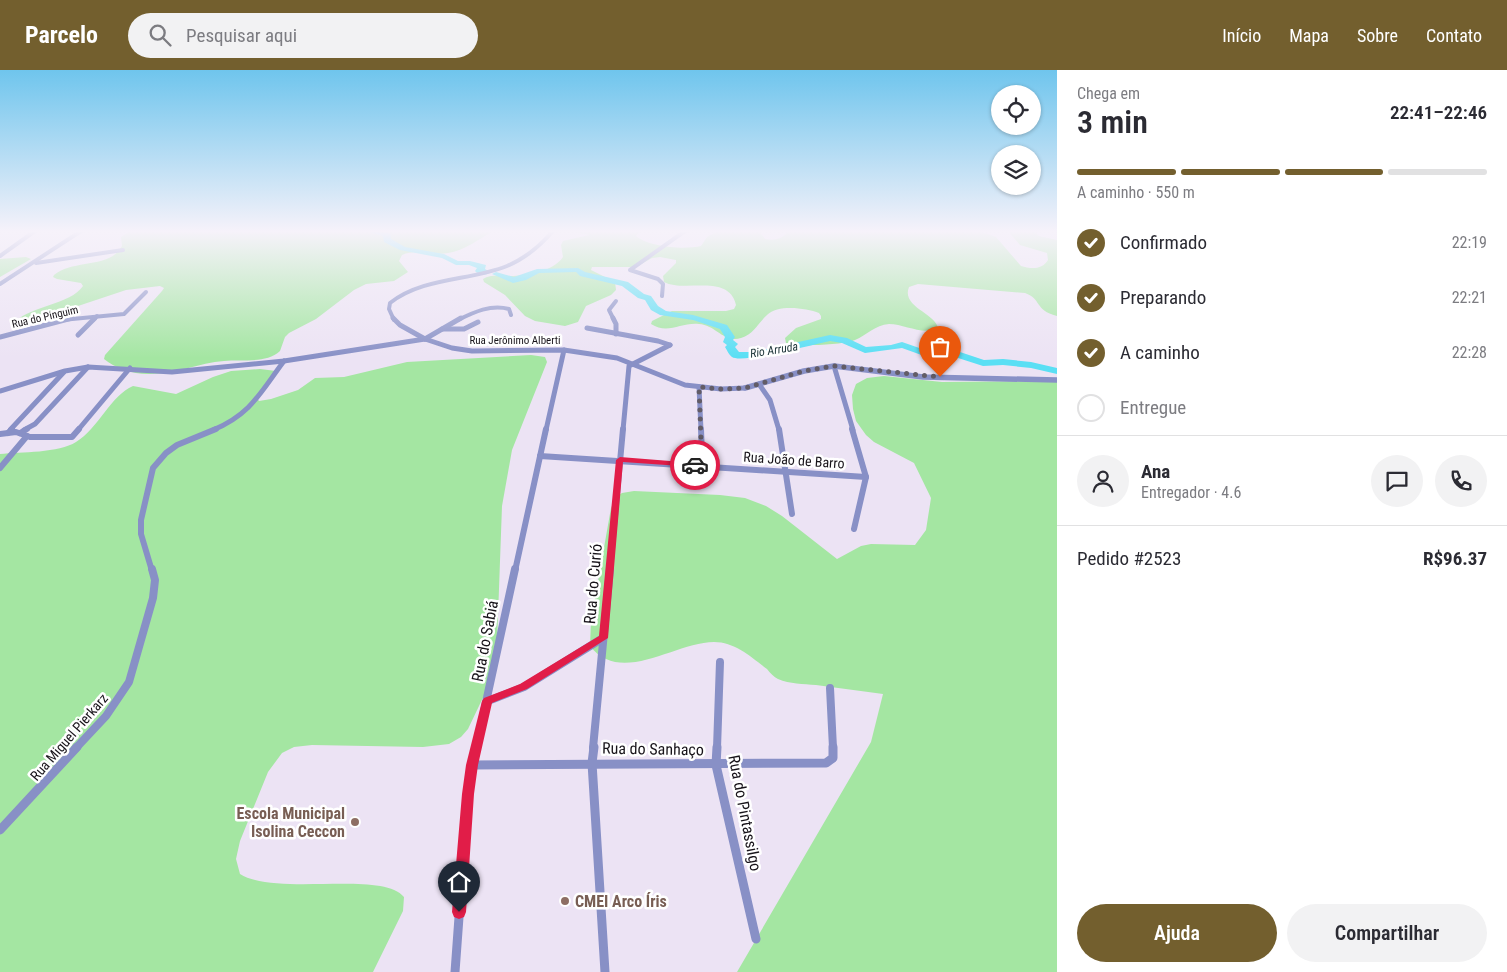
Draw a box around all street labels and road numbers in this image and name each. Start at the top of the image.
street label: Rua do Pinguim [10,303,80,331]
street label: Rua Jerônimo Alberti [469,334,561,347]
street label: Rua João de Barro [743,448,845,472]
street label: Rua do Curió [580,543,606,625]
street label: Rua do Sabiá [468,599,502,683]
street label: Rua Miguel Pierkarz [27,690,111,784]
street label: Rua do Sanhaço [602,739,704,759]
street label: Rua do Pintassilgo [724,753,766,873]

